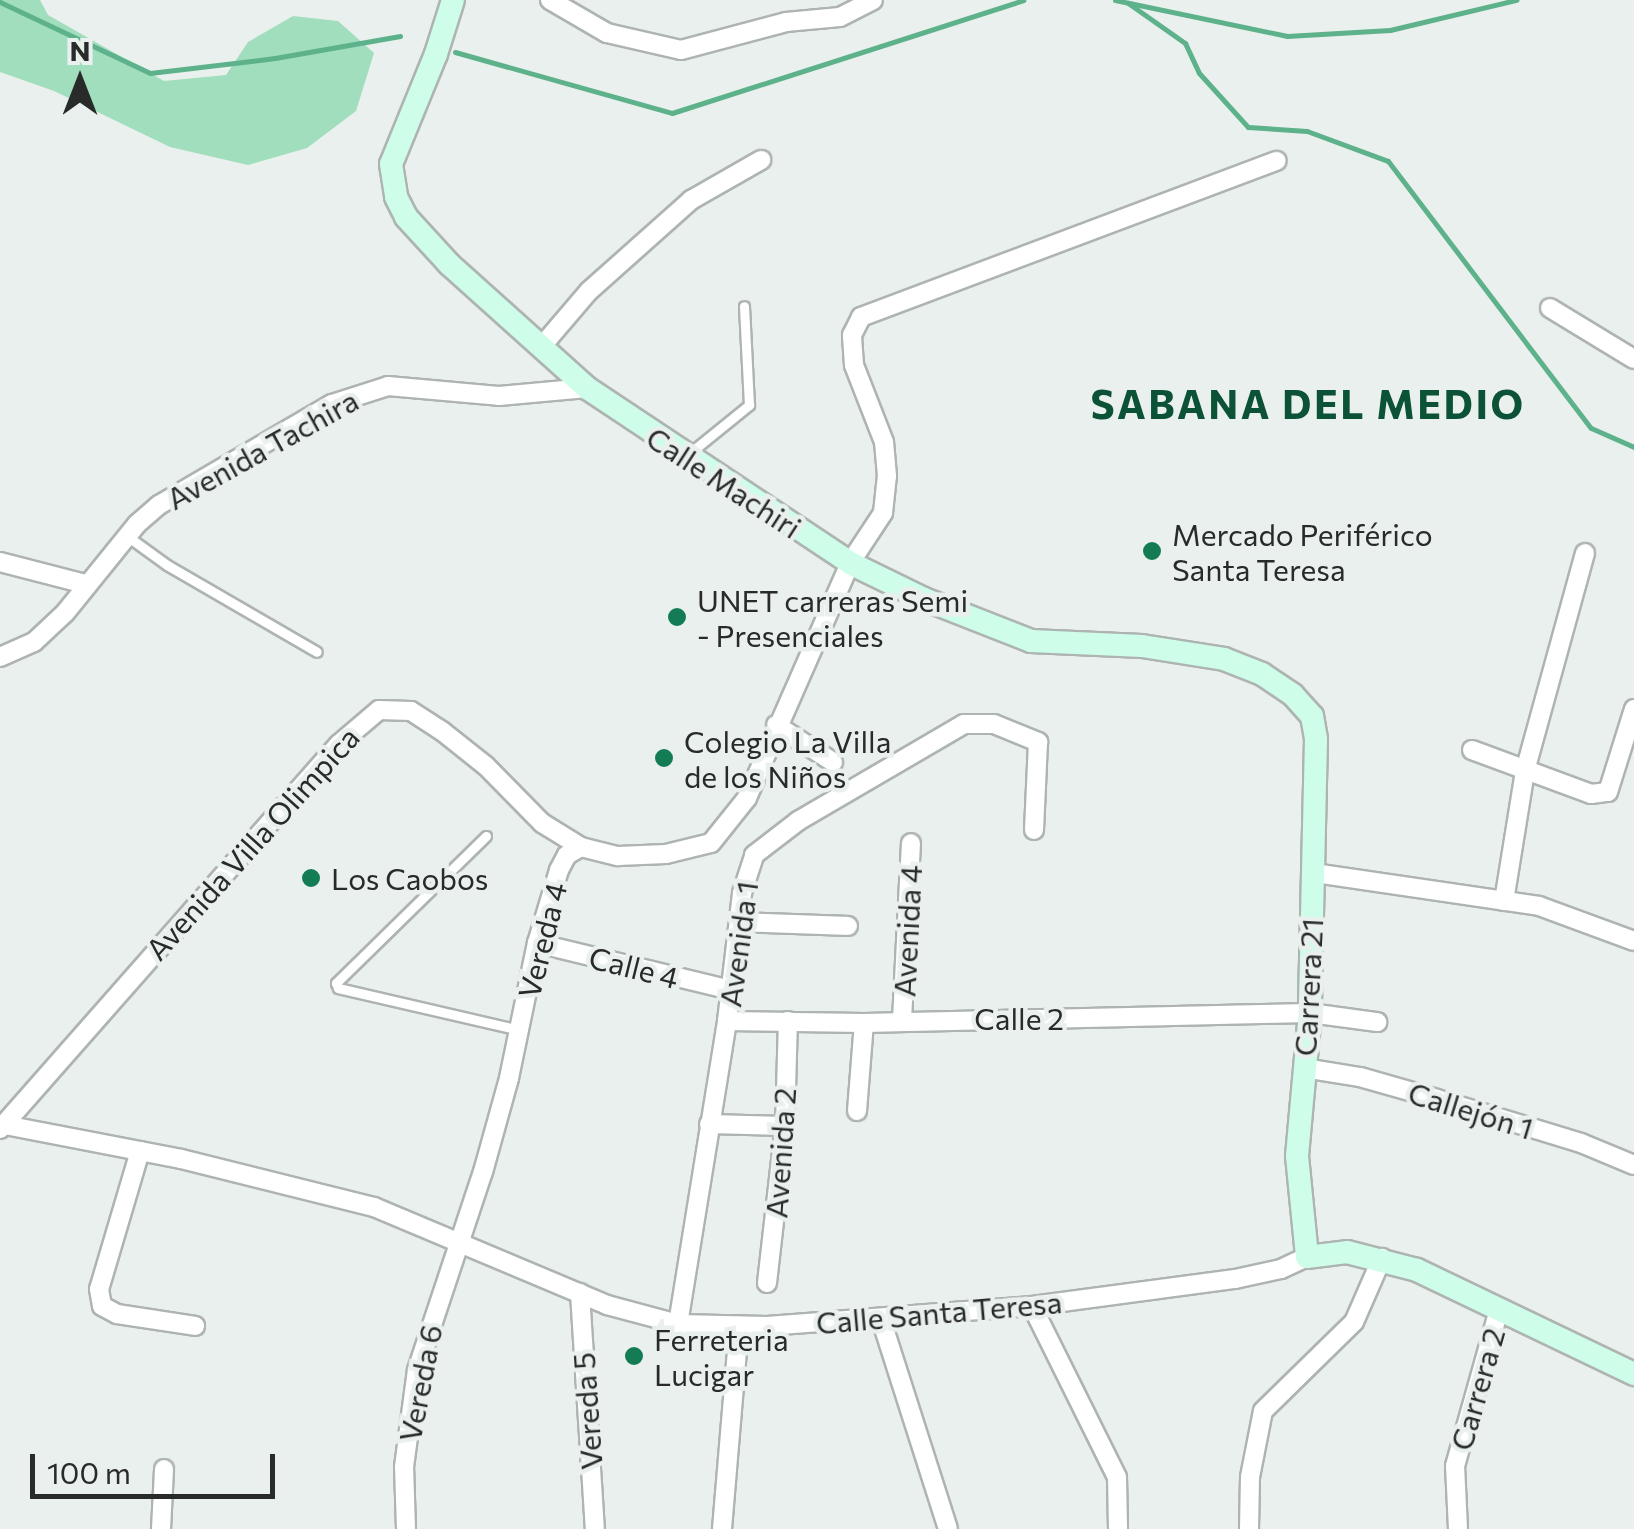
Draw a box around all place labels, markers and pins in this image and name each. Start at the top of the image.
place label: Mercado Periférico Santa Teresa [1172,516,1433,586]
marker: Mercado Periférico Santa Teresa [1141,540,1163,562]
place label: UNET carreras Semi - Presenciales [697,582,968,652]
marker: UNET carreras Semi - Presenciales [666,606,688,628]
place label: Colegio La Villa de los Niños [684,723,891,794]
marker: Colegio La Villa de los Niños [653,747,675,769]
place label: Los Caobos [331,860,488,896]
marker: Los Caobos [300,867,322,889]
place label: Ferreteria Lucigar [654,1321,789,1392]
marker: Ferreteria Lucigar [623,1345,645,1367]

